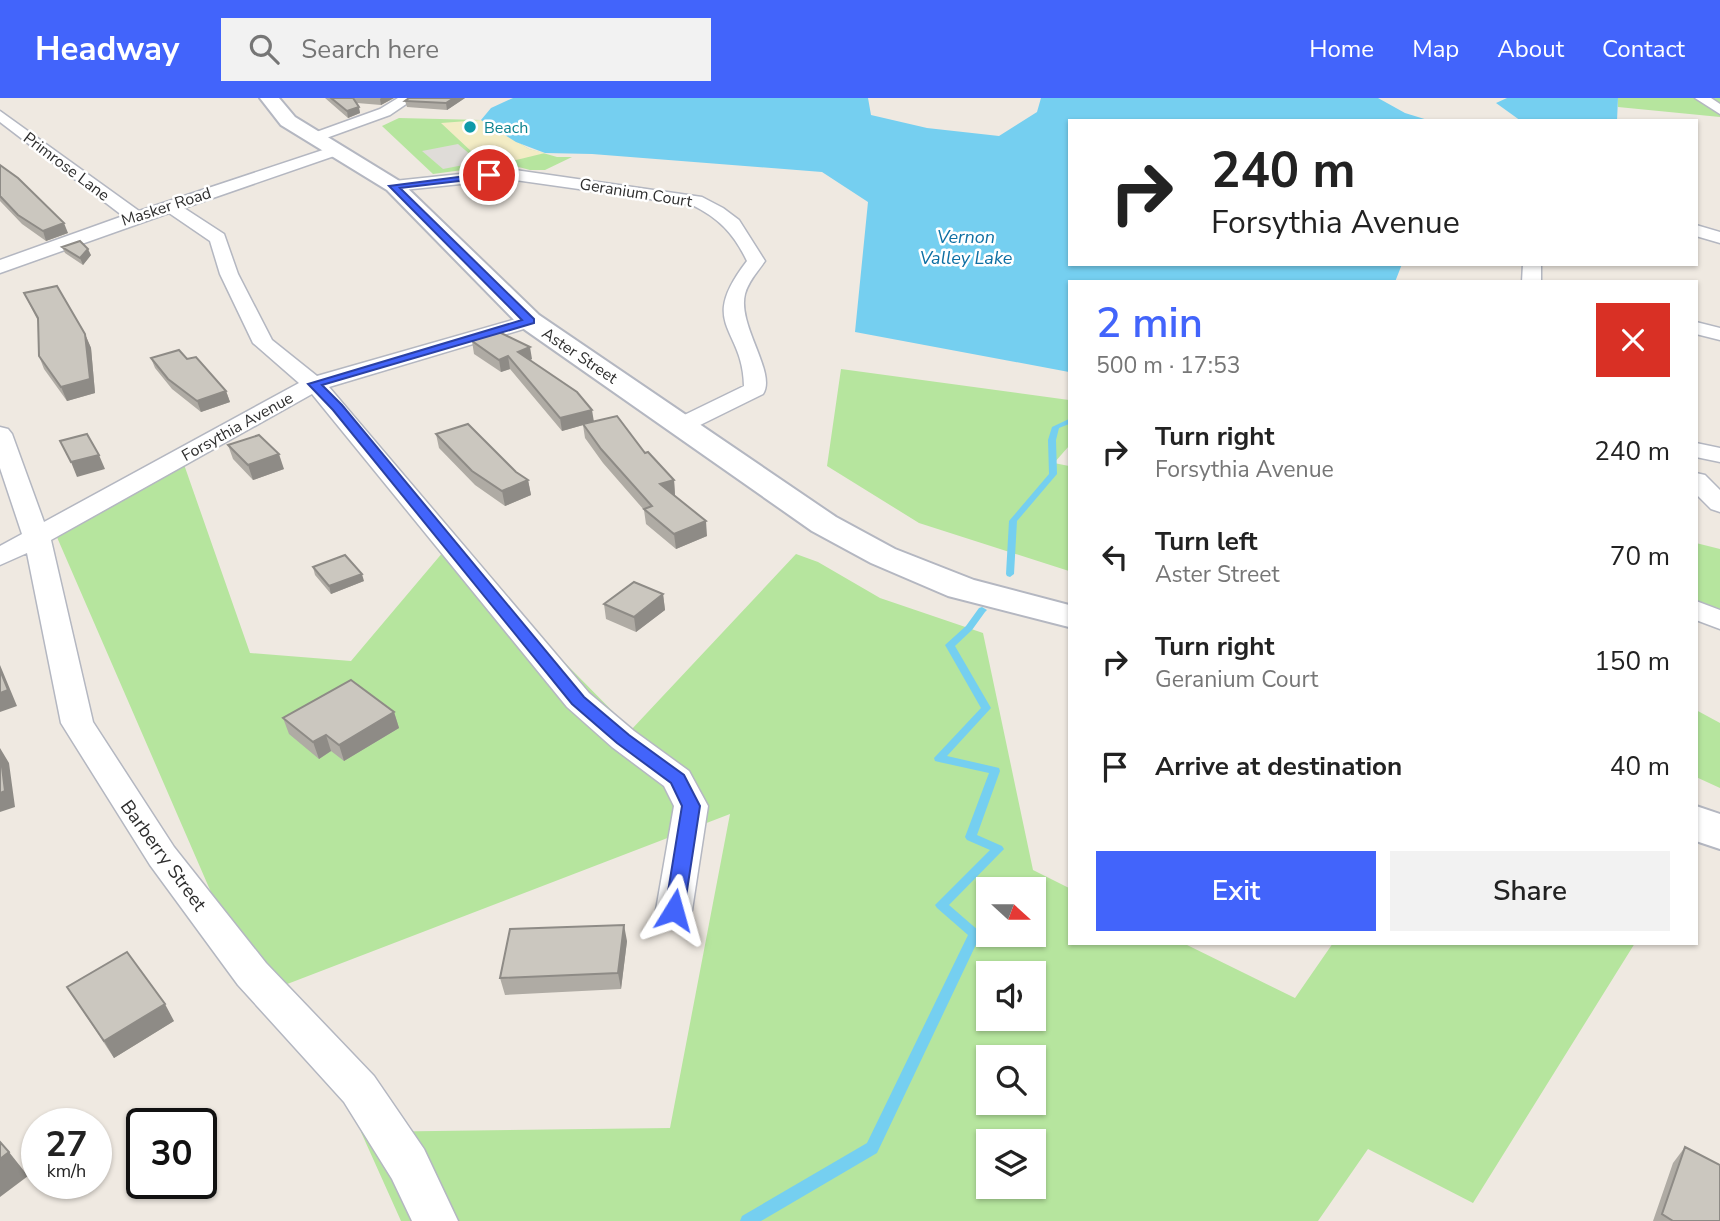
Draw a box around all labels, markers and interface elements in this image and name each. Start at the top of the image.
search box [221,18,711,81]
text: Headway [35,27,179,72]
icon: search [245,30,283,68]
text: Search here [301,32,439,67]
text: Home [1309,33,1374,65]
text: Map [1412,33,1459,65]
text: About [1497,33,1564,65]
text: Contact [1602,33,1685,65]
place label: Beach [484,117,528,139]
marker: Beach [462,119,478,135]
street label: Primrose Lane [19,127,114,206]
text: 240 m [1211,137,1355,204]
pin [459,145,519,205]
icon: right [1096,147,1187,238]
icon: arrive [470,156,508,194]
street label: Geranium Court [578,173,694,213]
street label: Masker Road [119,182,214,232]
text: Forsythia Avenue [1211,201,1460,244]
water label: Vernon Valley Lake [920,225,1013,270]
text: 2 min [1096,295,1203,352]
button: close [1596,303,1670,377]
street label: Aster Street [537,322,622,389]
text: 500 m · 17:53 [1096,350,1241,381]
street label: Forsythia Avenue [178,387,297,467]
text: Turn right [1155,419,1274,454]
icon: right [1096,433,1134,471]
text: 240 m [1594,434,1670,469]
text: Forsythia Avenue [1155,454,1334,485]
text: Turn left [1155,524,1258,559]
icon: left [1096,538,1134,576]
text: 70 m [1610,539,1670,574]
text: Aster Street [1155,559,1280,590]
text: Turn right [1155,629,1274,664]
icon: right [1096,643,1134,681]
text: 150 m [1594,644,1670,679]
text: Geranium Court [1155,664,1318,695]
icon: arrive [1096,748,1134,786]
text: Arrive at destination [1155,749,1402,784]
text: 40 m [1610,749,1670,784]
street label: Barberry Street [114,795,213,917]
button: Exit [1096,851,1376,931]
button: Share [1390,851,1670,931]
position arrow [637,873,711,947]
north arrow [976,877,1046,947]
map controls [976,877,1046,1199]
button: sound [976,961,1046,1031]
button: search [976,1045,1046,1115]
speed limit sign: 30 [126,1108,217,1199]
text: 27 [45,1121,88,1168]
button: layers [976,1129,1046,1199]
text: km/h [47,1159,86,1183]

